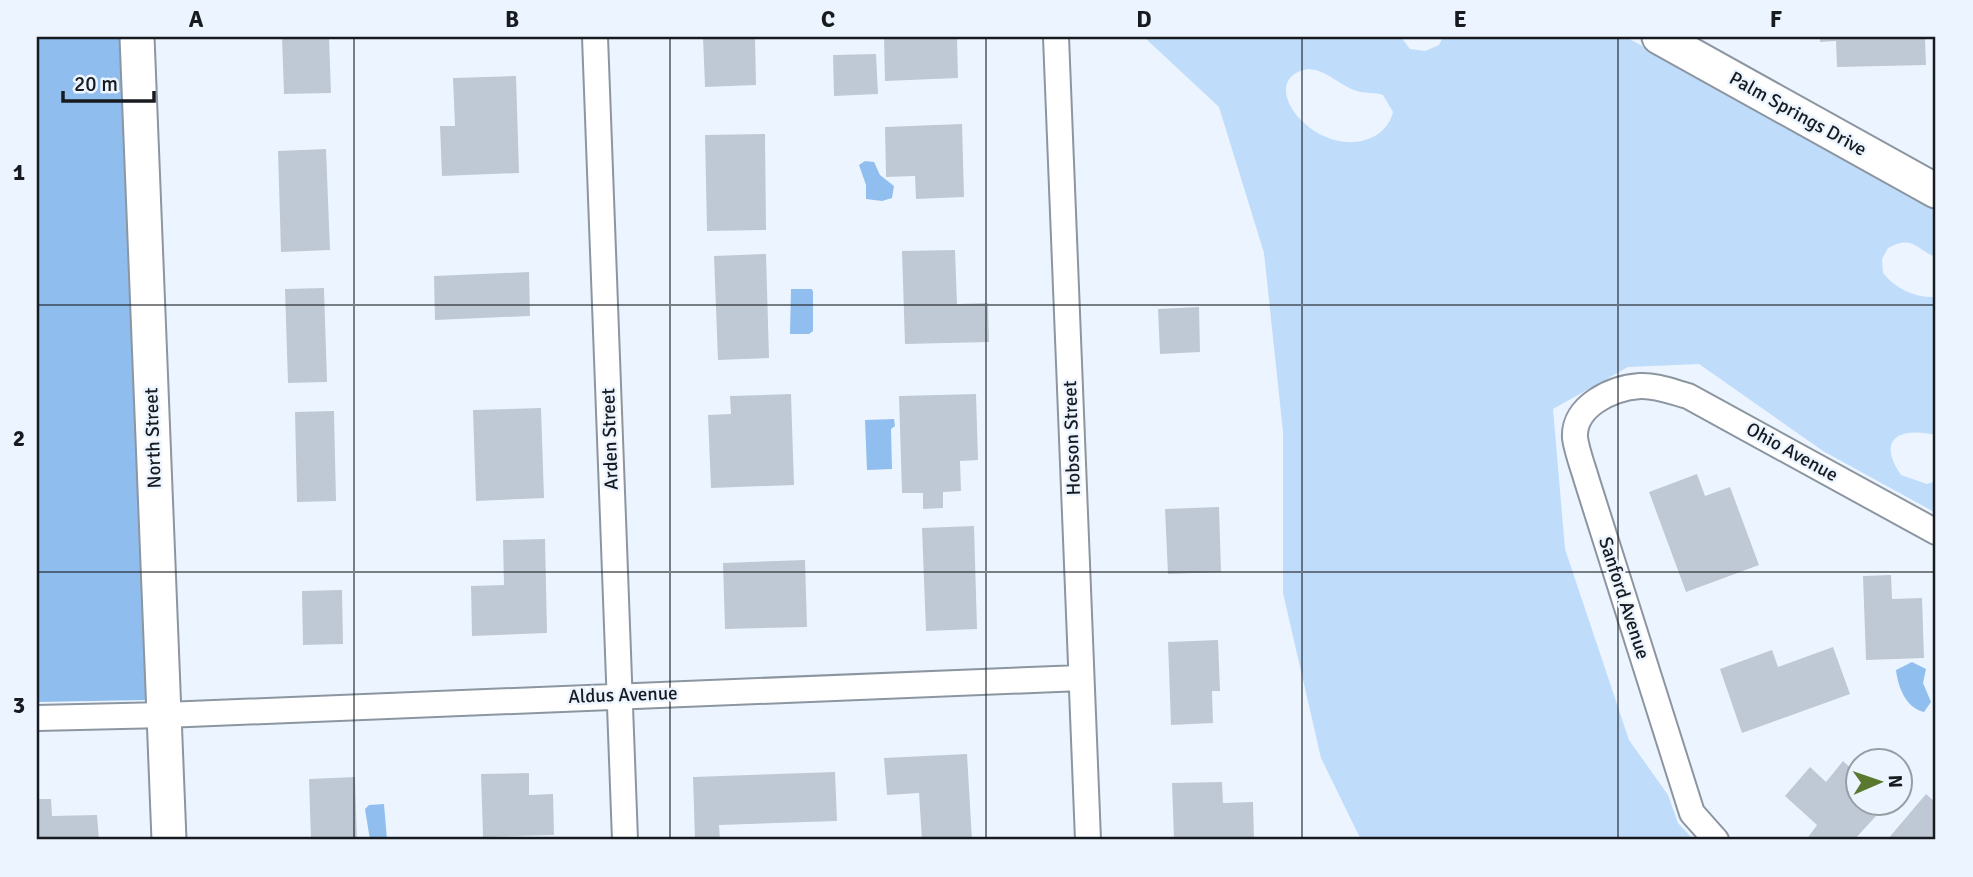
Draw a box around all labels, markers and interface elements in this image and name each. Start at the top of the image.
text: A [189,5,204,34]
text: B [505,5,519,34]
text: C [821,5,835,34]
text: D [1136,5,1152,34]
text: E [1453,5,1467,34]
text: F [1770,5,1782,34]
scale bar [63,60,154,104]
street label: Palm Springs Drive [1725,66,1871,162]
text: 20 m [74,71,118,97]
text: 1 [13,158,25,187]
street label: Hobson Street [1058,380,1086,496]
street label: North Street [139,387,167,489]
street label: Arden Street [596,387,624,490]
street label: Ohio Avenue [1742,417,1842,487]
text: 2 [13,424,25,453]
street label: Sanford Avenue [1593,534,1655,662]
street label: Aldus Avenue [568,681,678,709]
text: 3 [13,691,25,720]
north arrow [1843,748,1913,818]
text: N [1883,774,1907,788]

